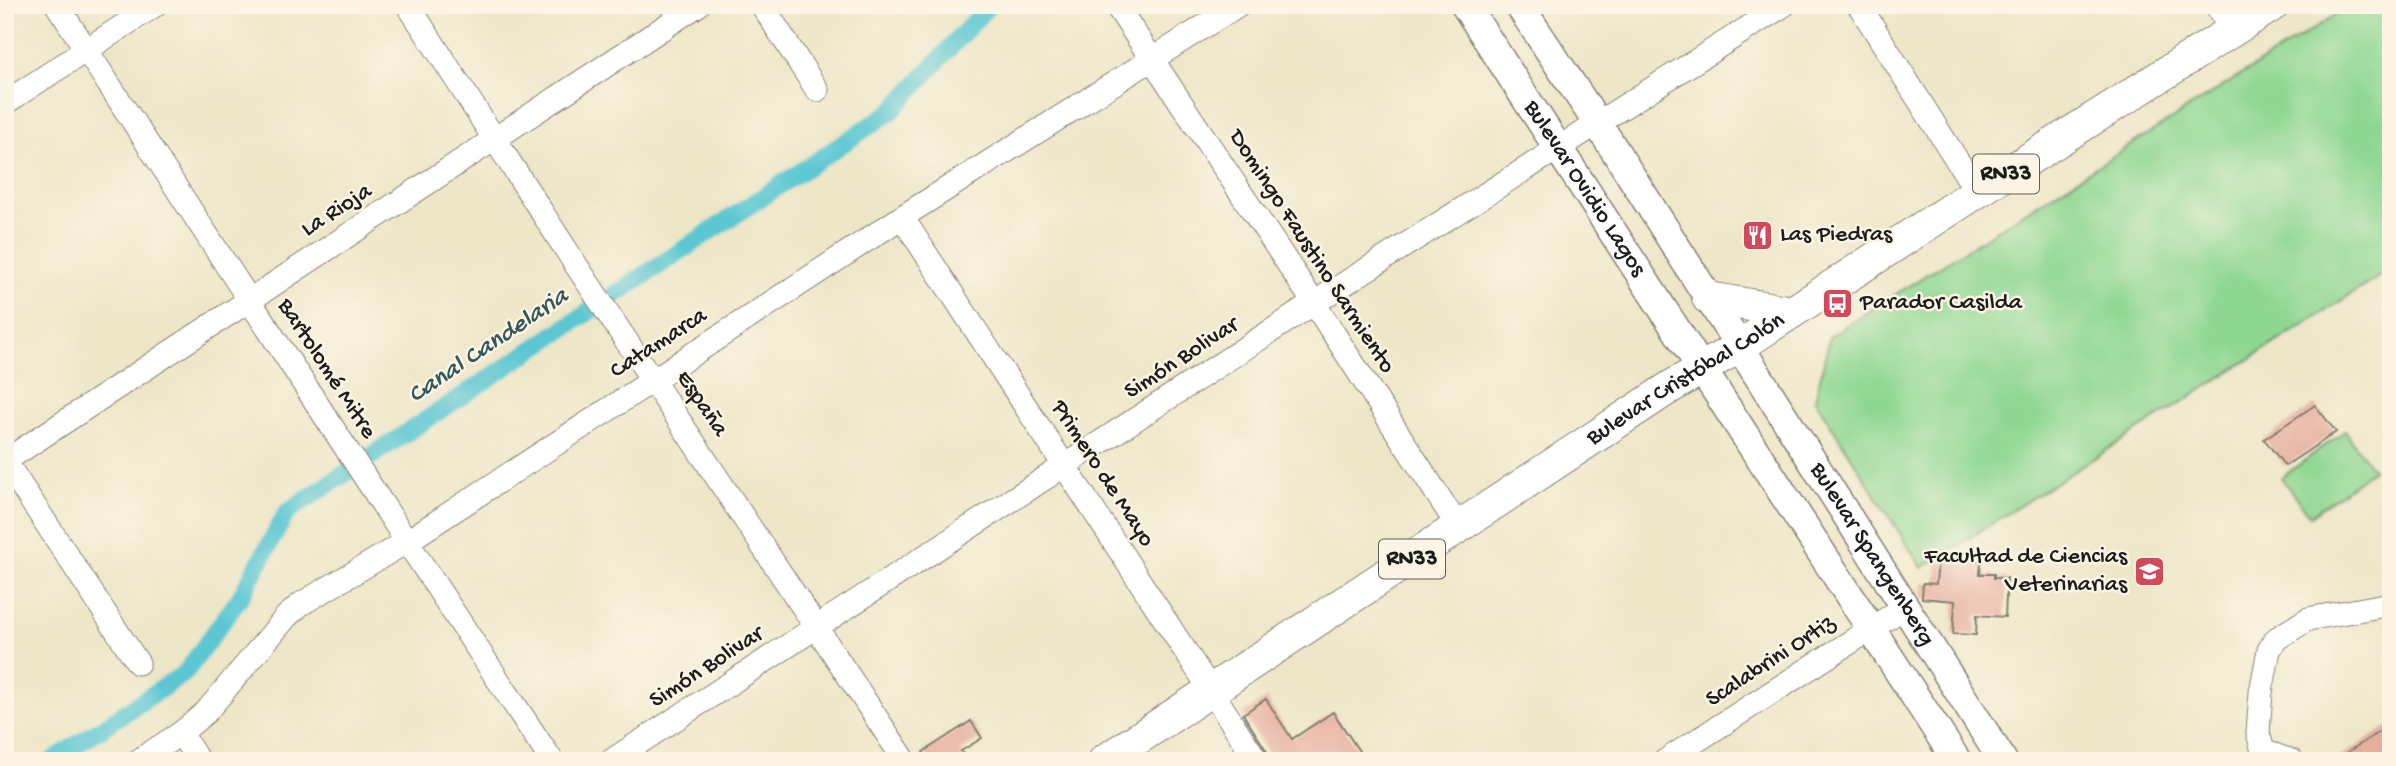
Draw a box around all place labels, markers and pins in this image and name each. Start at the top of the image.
restaurant icon: Las Piedras [1740,218,1774,252]
place label: Las Piedras [1780,221,1893,250]
bus stop icon: Parador Casilda [1820,286,1854,320]
place label: Parador Casilda [1859,289,2023,318]
place label: Facultad de Ciencias Veterinarias [1923,543,2128,600]
school or university icon: Facultad de Ciencias Veterinarias [2133,554,2167,588]

